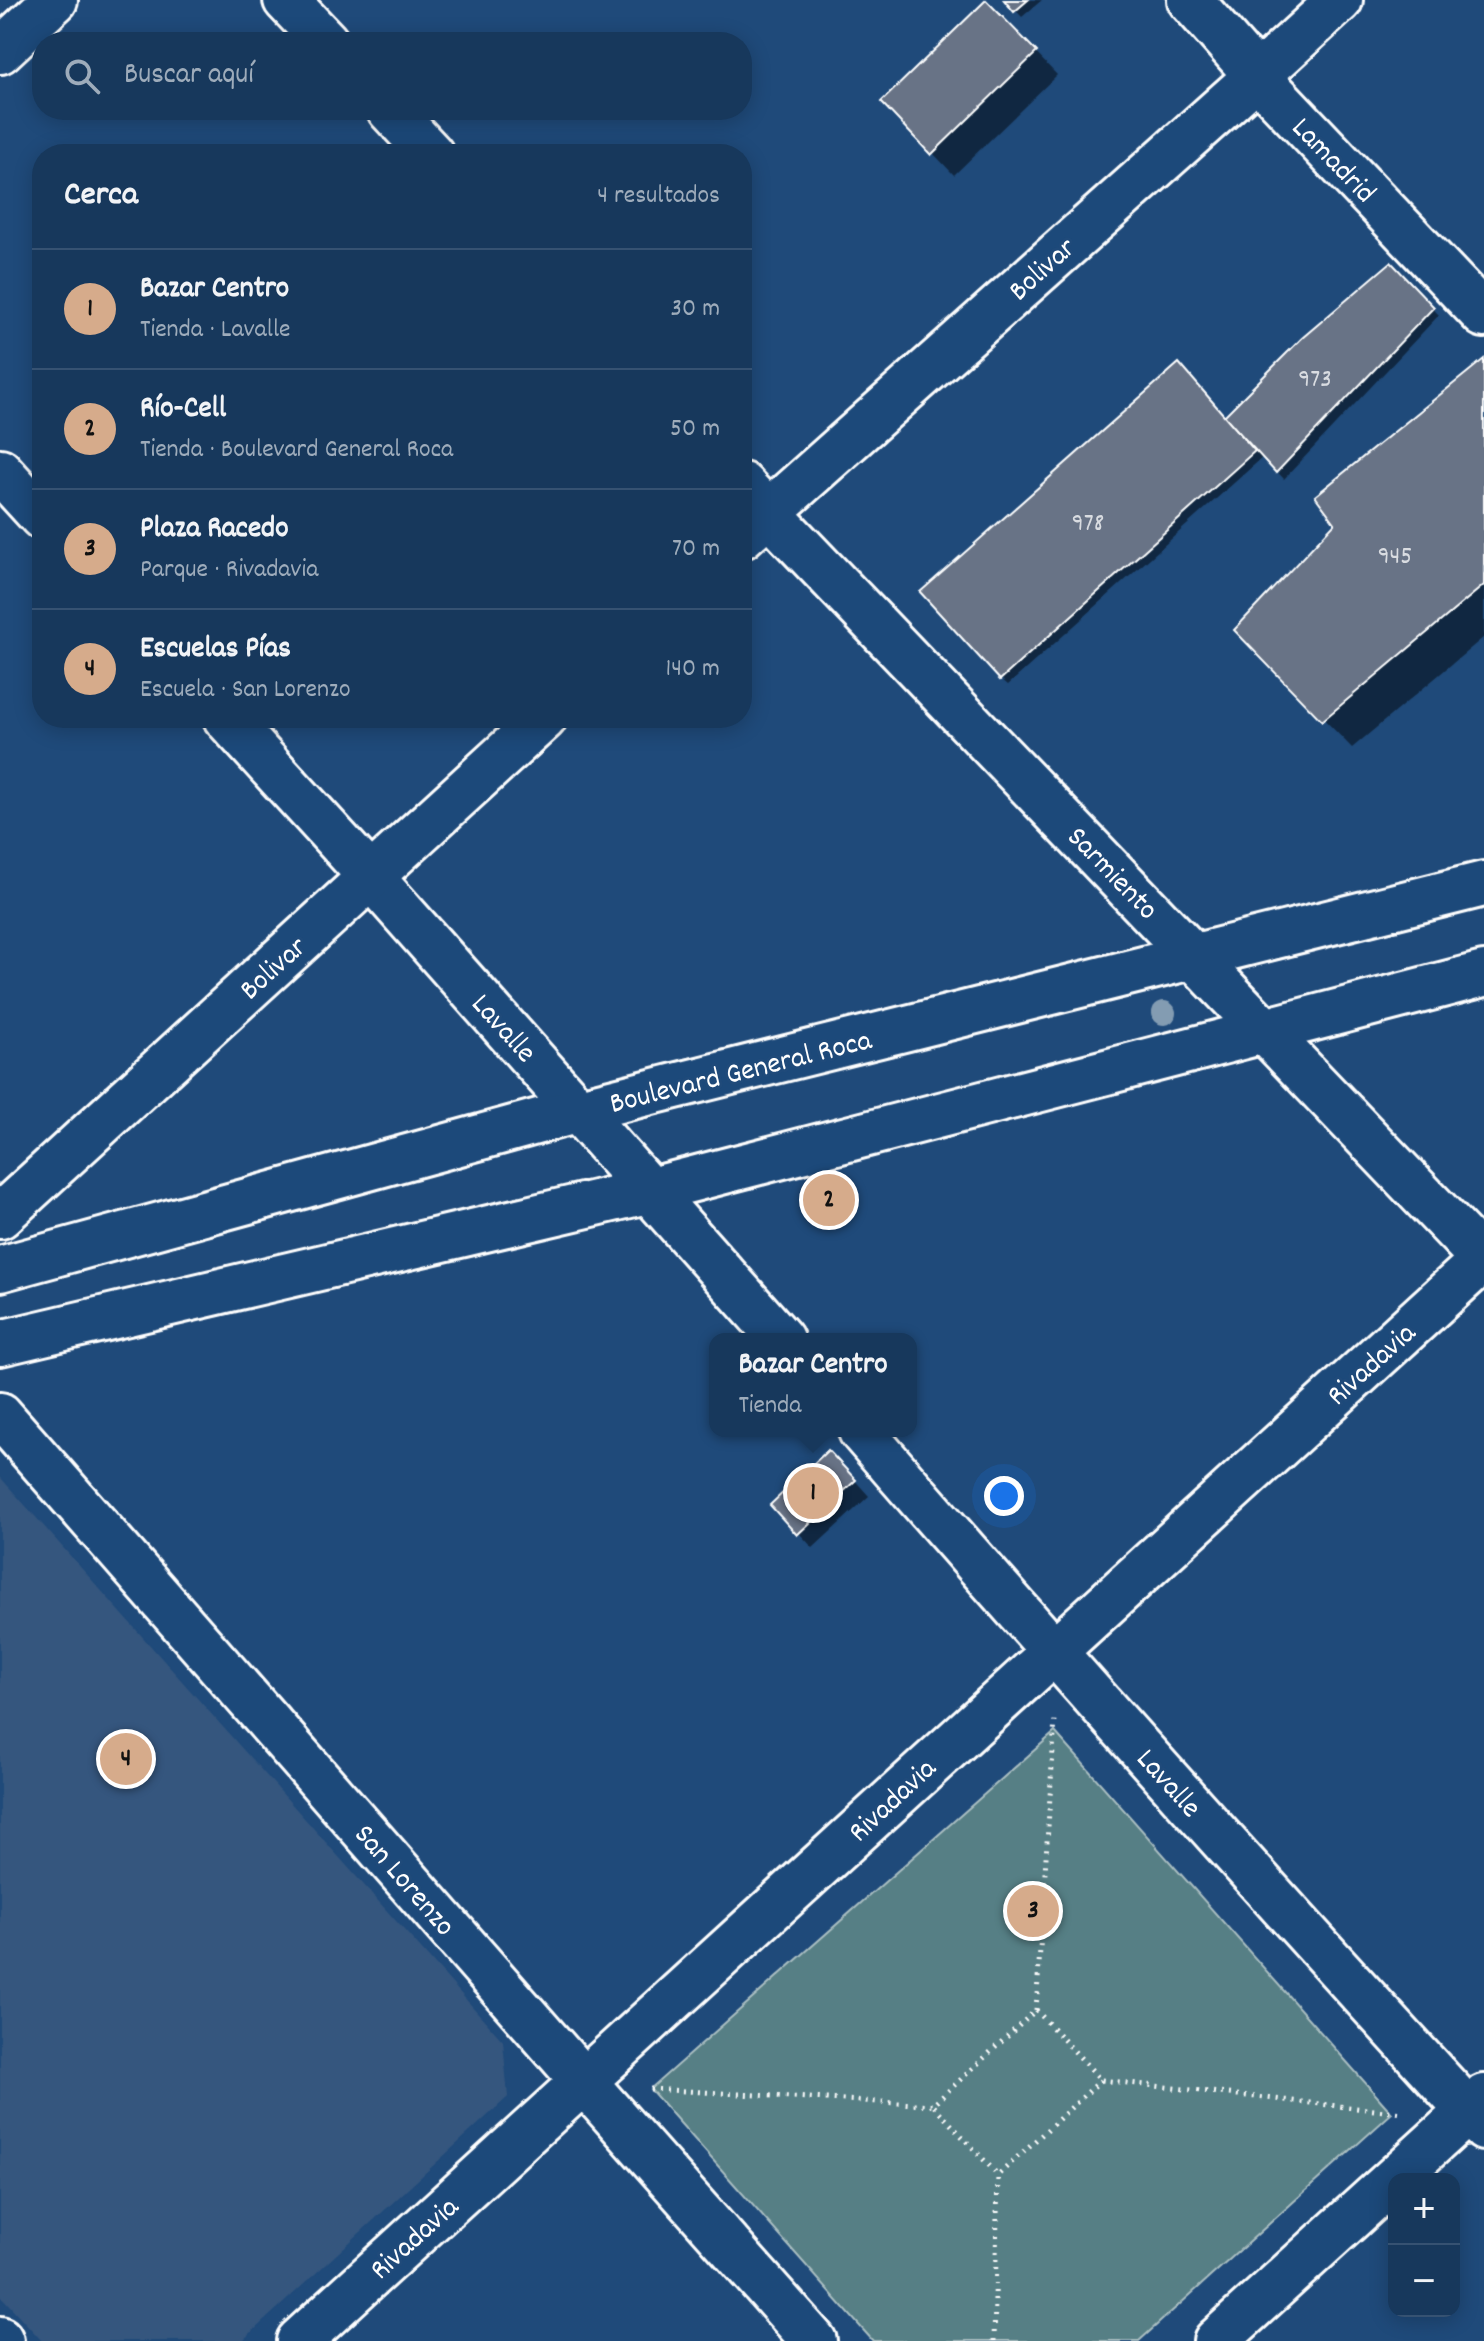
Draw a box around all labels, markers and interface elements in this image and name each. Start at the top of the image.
search box [32,32,752,120]
icon: search [60,54,104,98]
text: Buscar aquí [124,55,254,98]
street label: Lamadrid [1280,109,1384,215]
text: Cerca [64,172,138,221]
text: 4 resultados [597,178,720,215]
street label: Bolivar [1001,229,1087,313]
text: Bazar Centro [140,269,289,312]
text: 1 [87,291,93,328]
text: 30 m [670,291,720,328]
text: Tienda · Lavalle [140,312,291,349]
house number: 973 [1298,362,1332,399]
text: Río-Cell [140,389,226,432]
text: 2 [84,411,96,448]
text: 50 m [670,411,720,448]
text: Tienda · Boulevard General Roca [140,432,453,469]
house number: 978 [1072,506,1104,543]
text: Plaza Racedo [140,509,289,552]
text: 3 [84,531,96,568]
text: 70 m [672,531,720,568]
house number: 945 [1378,539,1412,576]
text: Parque · Rivadavia [140,552,318,589]
text: Escuelas Pías [140,629,291,672]
text: 4 [85,651,95,688]
text: 140 m [666,651,720,688]
text: Escuela · San Lorenzo [140,672,350,709]
street label: Sarmiento [1055,818,1167,932]
street label: Bolivar [232,928,318,1012]
street label: Lavalle [459,986,545,1074]
street label: Boulevard General Roca [606,1021,877,1128]
pin: 2 [803,1170,855,1230]
street label: Rivadavia [1319,1314,1428,1418]
popup [709,1333,917,1437]
text: Bazar Centro [738,1345,888,1388]
text: Tienda [738,1388,801,1425]
pin: 1 [787,1463,839,1523]
your location [984,1476,1024,1516]
pin: 4 [100,1729,152,1789]
street label: Lavalle [1124,1741,1210,1829]
street label: Rivadavia [840,1749,948,1854]
street label: San Lorenzo [342,1816,464,1948]
pin: 3 [1007,1881,1059,1941]
map controls [1388,2173,1460,2317]
button: + [1388,2173,1460,2245]
street label: Rivadavia [362,2188,471,2292]
button: − [1388,2245,1460,2317]

